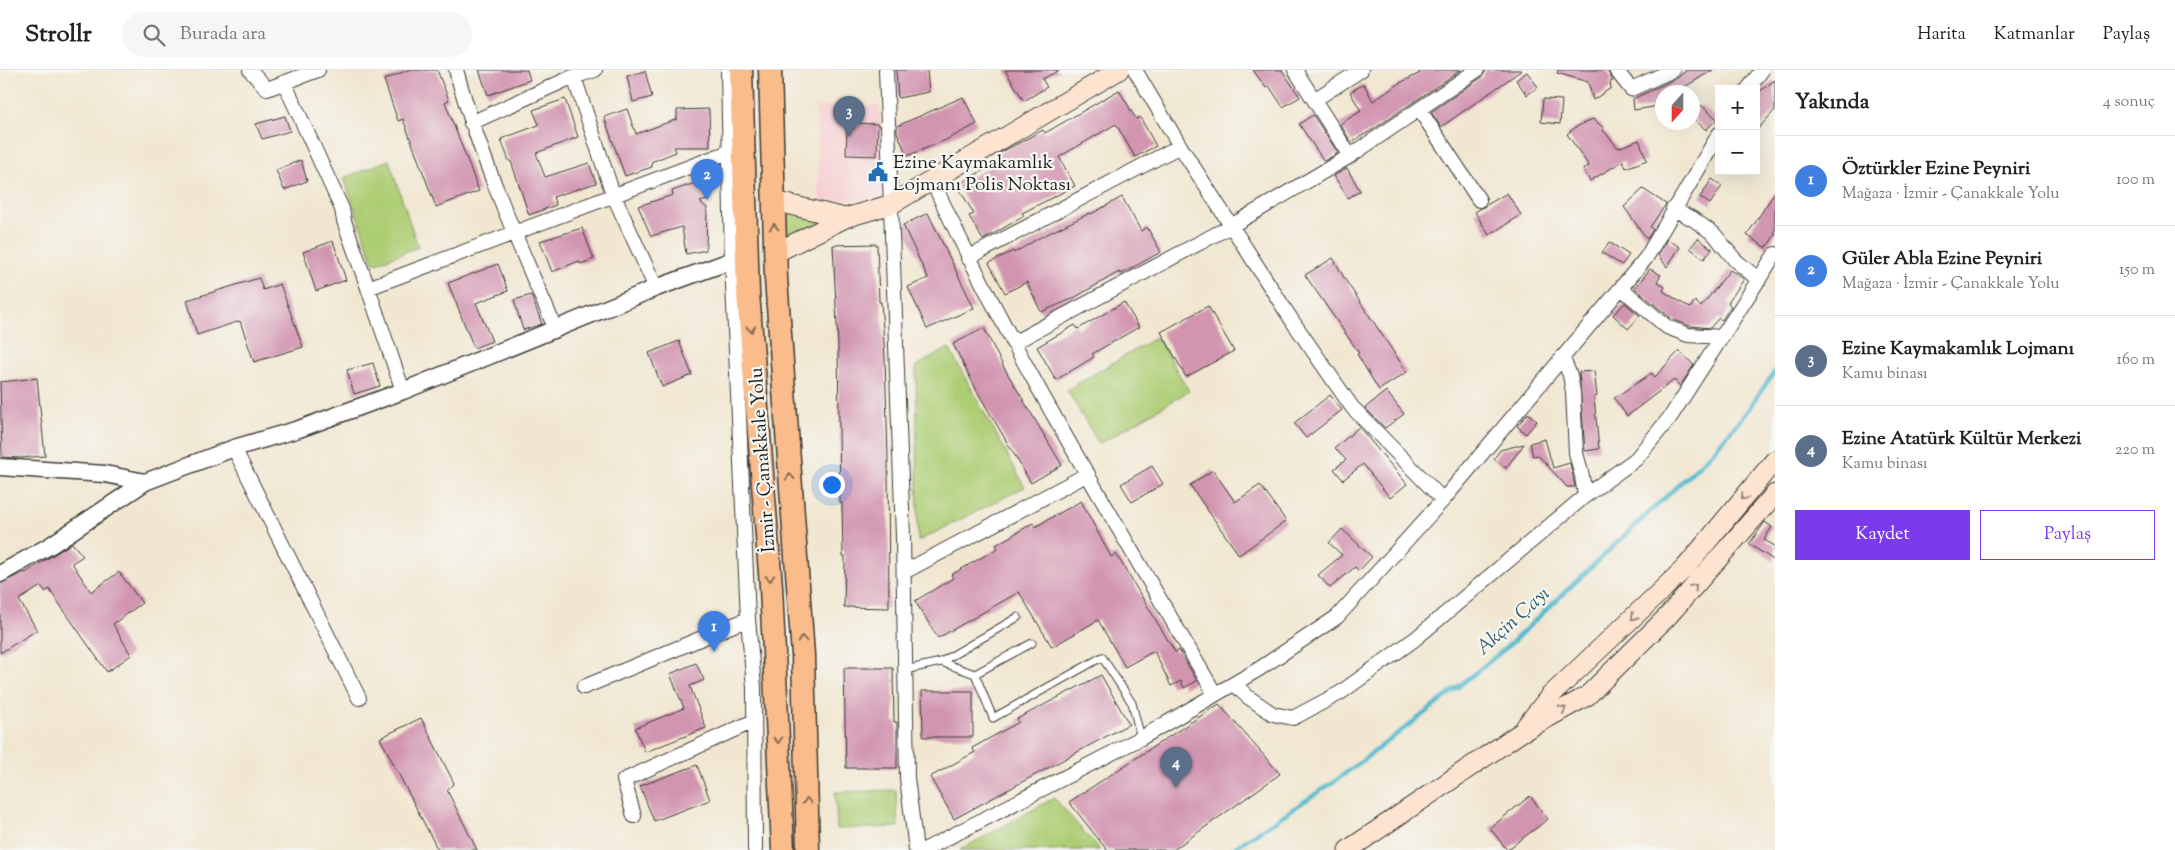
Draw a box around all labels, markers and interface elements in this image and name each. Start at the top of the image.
search box [122,12,472,57]
text: Strollr [25,18,92,52]
icon: search [140,21,168,49]
text: Burada ara [180,21,266,48]
text: Harita [1917,22,1966,48]
text: Katmanlar [1994,22,2075,48]
text: Paylaş [2103,22,2150,48]
north arrow [1655,85,1700,130]
map controls [1715,85,1760,175]
button: + [1715,85,1760,130]
text: Yakında [1795,88,1869,118]
text: 4 sonuç [2103,91,2155,114]
pin: 3 [833,96,865,137]
button: − [1715,130,1760,175]
place label: Ezine Kaymakamlık Lojmanı Polis Noktası [893,150,1071,199]
text: Öztürkler Ezine Peyniri [1842,156,2030,183]
pin: 2 [691,159,723,200]
public building icon: Ezine Kaymakamlık Lojmanı Polis Noktası [867,161,889,183]
text: 1 [1808,169,1814,192]
text: 100 m [2116,169,2155,192]
text: Mağaza · İzmir - Çanakkale Yolu [1842,183,2059,206]
one-way arrow [769,223,779,231]
text: Güler Abla Ezine Peyniri [1842,246,2042,273]
text: 2 [1807,259,1815,282]
text: 150 m [2119,259,2155,282]
text: Mağaza · İzmir - Çanakkale Yolu [1842,273,2059,296]
one-way arrow [745,325,756,333]
text: Ezine Kaymakamlık Lojmanı [1842,336,2074,363]
text: 3 [1808,349,1814,372]
text: 160 m [2117,349,2155,372]
text: Kamu binası [1842,363,1928,386]
street label: İzmir - Çanakkale Yolu [744,366,783,553]
text: Ezine Atatürk Kültür Merkezi [1842,426,2081,453]
text: 4 [1807,439,1815,462]
text: 220 m [2115,439,2155,462]
text: Kamu binası [1842,453,1928,476]
one-way arrow [785,472,796,480]
your location [819,472,845,498]
one-way arrow [1741,491,1749,500]
button: Kaydet [1795,510,1970,560]
button: Paylaş [1980,510,2155,560]
one-way arrow [764,574,775,582]
water label: Akçin Çayı [1470,581,1557,663]
one-way arrow [1688,584,1697,593]
pin: 1 [698,611,730,652]
one-way arrow [1631,611,1640,620]
one-way arrow [796,635,807,643]
one-way arrow [1558,706,1567,716]
one-way arrow [773,736,783,744]
pin: 4 [1160,747,1192,788]
one-way arrow [802,797,812,805]

